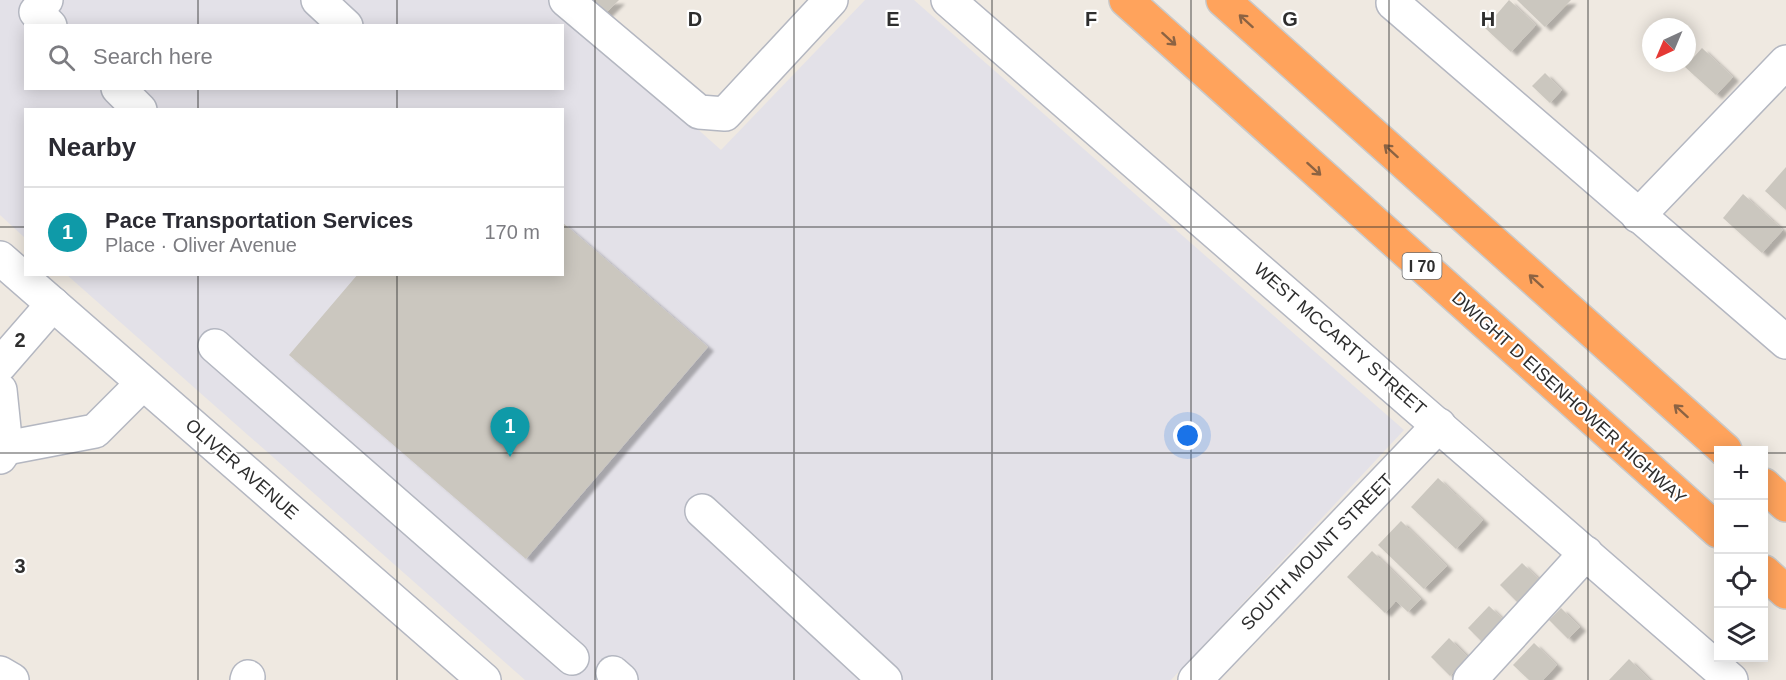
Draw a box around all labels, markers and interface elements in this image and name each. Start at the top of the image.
text: D [688,8,702,30]
text: E [886,8,900,30]
text: F [1085,8,1097,30]
text: G [1282,8,1298,30]
text: H [1481,8,1495,30]
one-way arrow [1239,14,1254,28]
north arrow [1642,18,1696,72]
search box [24,24,564,90]
one-way arrow [1161,32,1176,46]
icon: search [45,41,78,74]
text: Search here [93,44,213,69]
text: Nearby [48,132,136,162]
one-way arrow [1384,144,1399,158]
one-way arrow [1307,162,1322,176]
text: Pace Transportation Services [105,208,413,233]
text: 1 [62,221,73,243]
text: 170 m [484,221,540,243]
text: Place · Oliver Avenue [105,234,297,256]
road number: I 70 [1402,253,1442,279]
street label: WEST MCCARTY STREET [1250,259,1430,419]
one-way arrow [1529,274,1544,288]
street label: DWIGHT D EISENHOWER HIGHWAY [1448,288,1690,508]
text: 2 [14,329,26,351]
one-way arrow [1674,404,1689,418]
pin: 1 [490,408,530,457]
street label: OLIVER AVENUE [182,415,302,523]
your location [1173,421,1202,450]
map controls [1714,446,1768,662]
button: + [1714,446,1768,500]
street label: SOUTH MOUNT STREET [1237,470,1397,634]
button: − [1714,500,1768,554]
button: locate [1714,554,1768,608]
text: 3 [14,555,26,577]
button: layers [1714,608,1768,662]

